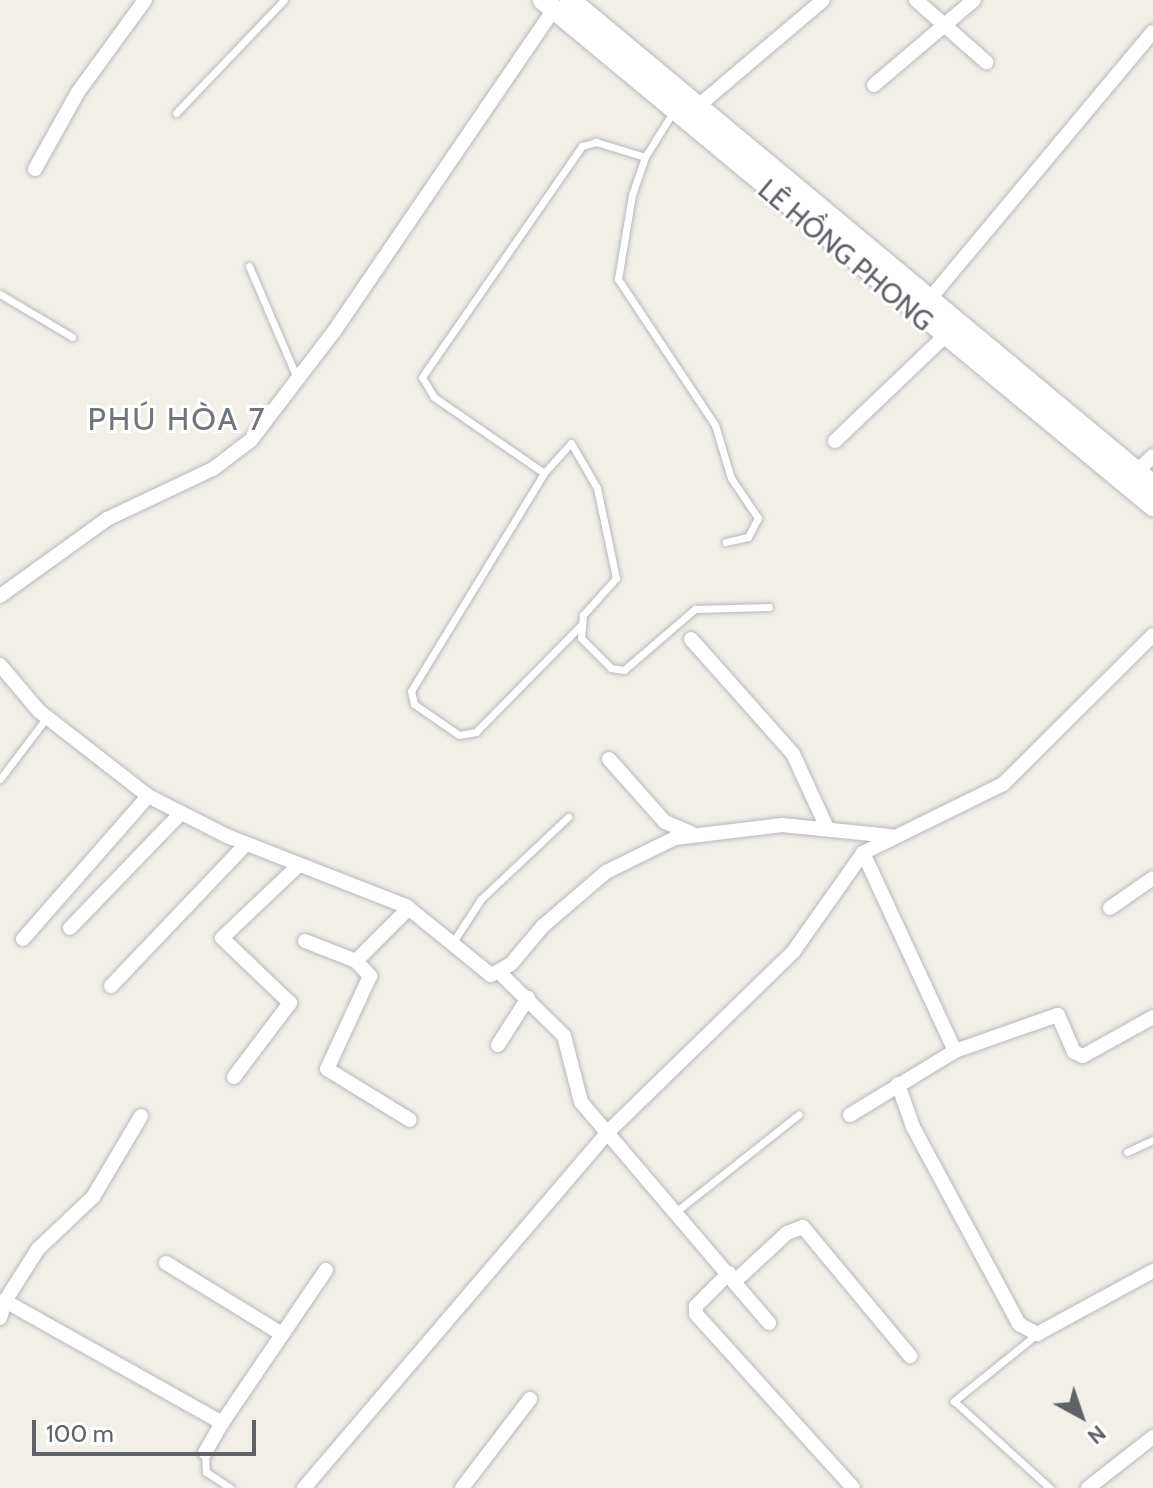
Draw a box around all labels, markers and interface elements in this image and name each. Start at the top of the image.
street label: LÊ HỒNG PHONG [752,172,940,338]
district label: PHÚ HÒA 7 [87,400,267,438]
north arrow [1041,1376,1121,1456]
scale bar [36,1404,260,1454]
text: 100 m [46,1419,114,1448]
text: N [1082,1419,1111,1450]

